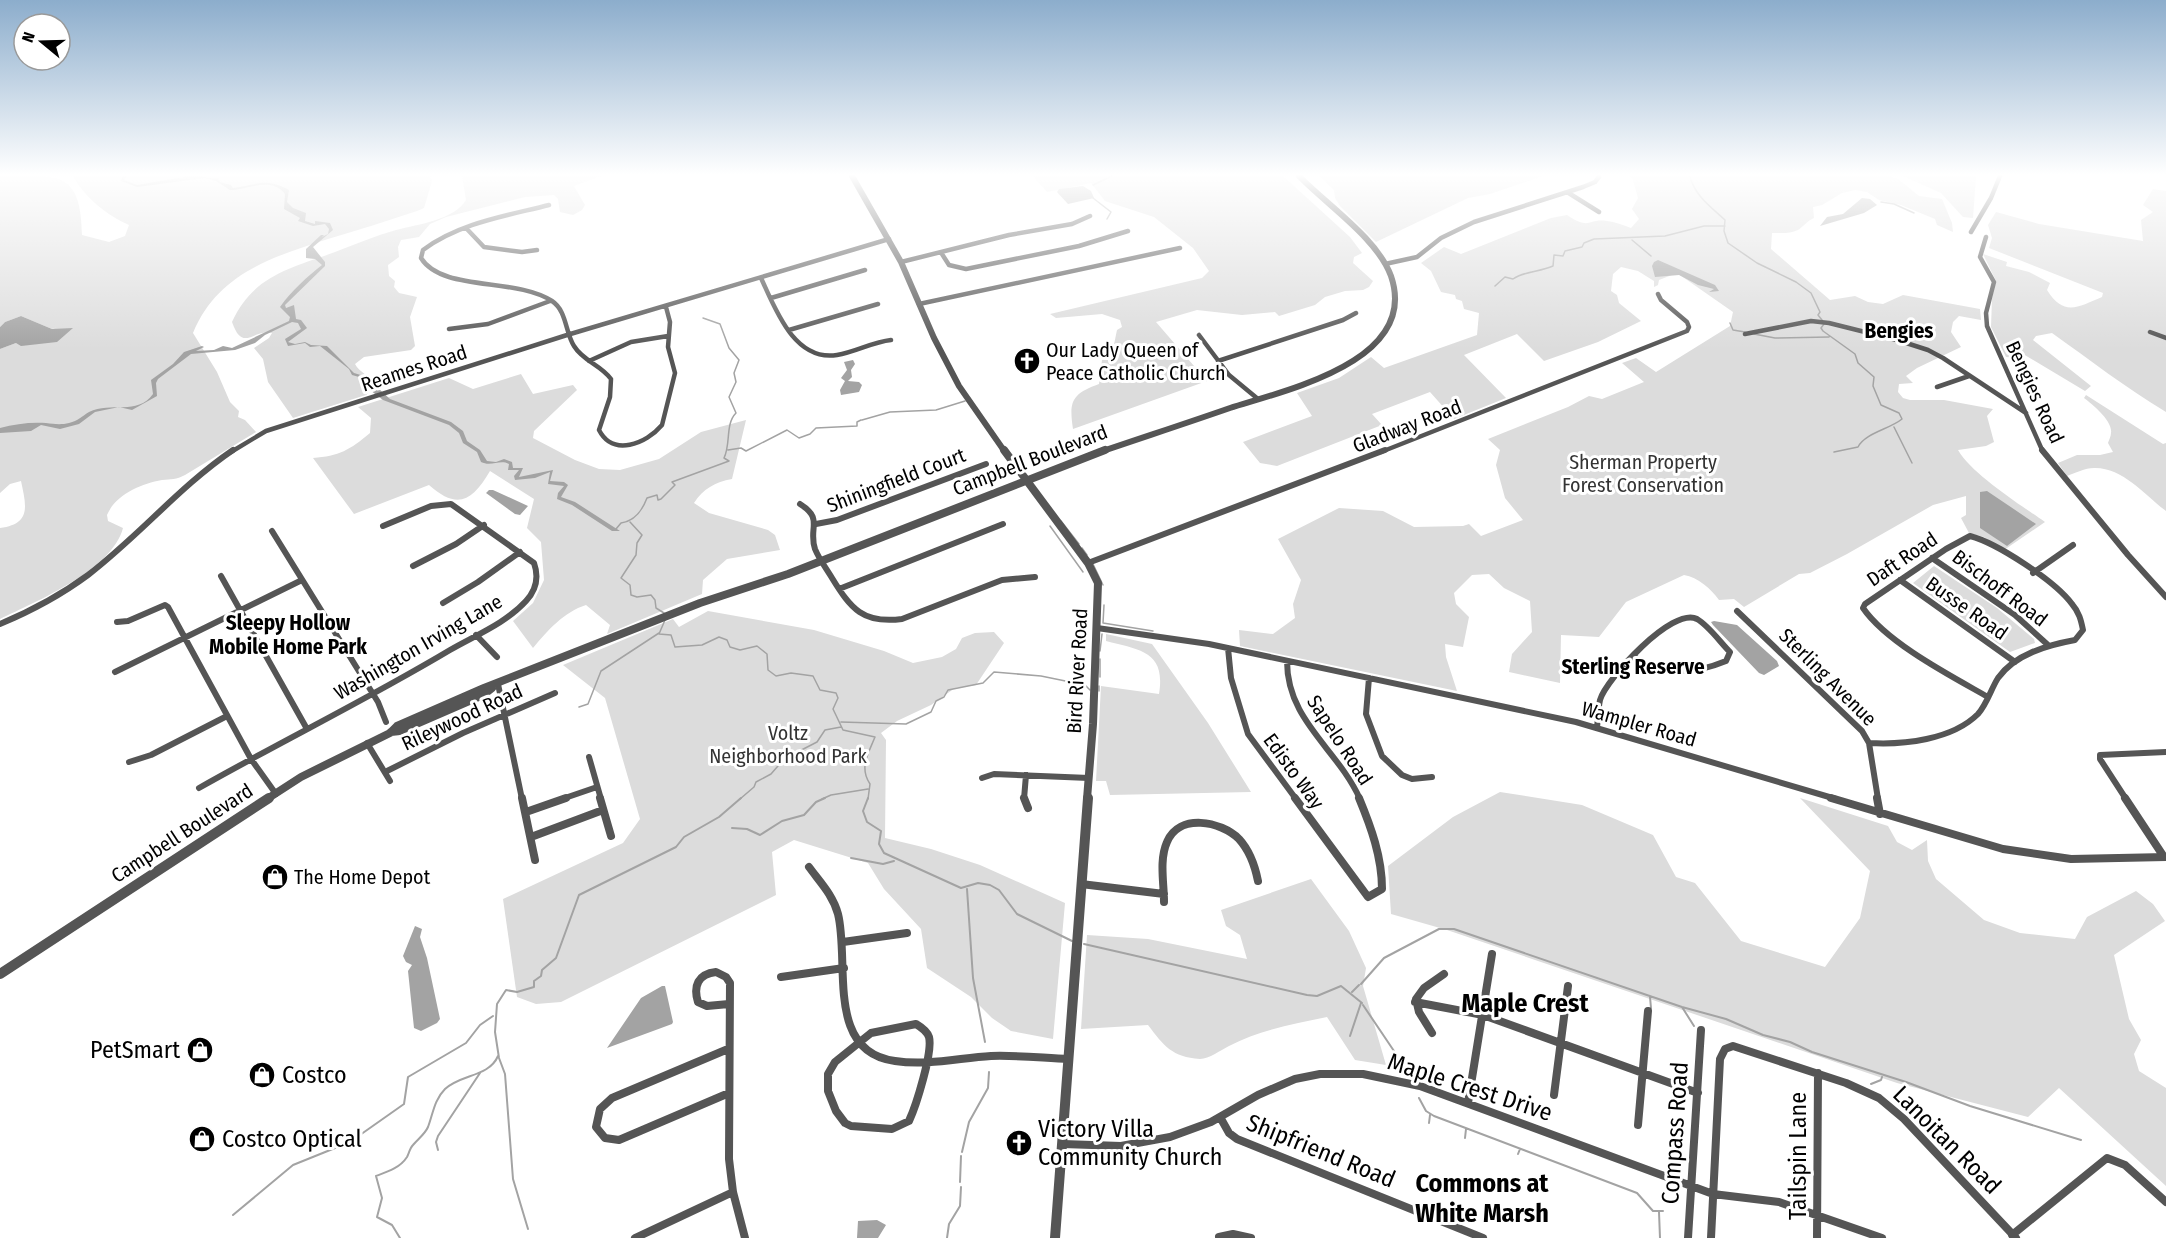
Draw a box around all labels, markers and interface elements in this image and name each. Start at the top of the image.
north arrow [12,12,72,72]
text: N [18,30,39,45]
district label: Bengies [1864,318,1934,344]
street label: Bengies Road [2001,337,2069,447]
place label: Our Lady Queen of Peace Catholic Church [1046,338,1226,385]
street label: Reames Road [358,340,470,396]
church icon: Our Lady Queen of Peace Catholic Church [1012,346,1042,376]
street label: Gladway Road [1349,394,1465,458]
street label: Campbell Boulevard [949,419,1111,501]
street label: Shiningfield Court [823,442,969,517]
park label: Sherman Property Forest Conservation [1562,450,1724,497]
street label: Daft Road [1862,527,1942,591]
street label: Bischoff Road [1948,545,2052,631]
street label: Busse Road [1921,571,2013,645]
street label: Washington Irving Lane [330,589,506,705]
street label: Bird River Road [1062,608,1092,734]
district label: Sleepy Hollow Mobile Home Park [209,610,367,660]
street label: Sterling Avenue [1774,623,1882,731]
district label: Sterling Reserve [1561,654,1705,680]
street label: Rileywood Road [398,678,526,756]
street label: Sapelo Road [1302,691,1378,789]
street label: Wampler Road [1579,696,1699,752]
park label: Voltz Neighborhood Park [709,721,868,768]
street label: Edisto Way [1259,729,1329,814]
street label: Campbell Boulevard [107,778,257,888]
shop icon: The Home Depot [260,862,290,892]
place label: The Home Depot [294,865,431,889]
district label: Maple Crest [1461,988,1589,1019]
shop icon: PetSmart [185,1035,215,1065]
place label: PetSmart [90,1036,180,1064]
street label: Maple Crest Drive [1384,1047,1556,1127]
shop icon: Costco [247,1060,277,1090]
place label: Costco [282,1061,347,1089]
street label: Compass Road [1656,1061,1694,1205]
street label: Lanoitan Road [1887,1080,2007,1200]
street label: Tailspin Lane [1784,1092,1812,1220]
street label: Shipfriend Road [1243,1108,1399,1194]
place label: Victory Villa Community Church [1038,1115,1222,1171]
shop icon: Costco Optical [187,1124,217,1154]
place label: Costco Optical [222,1125,362,1153]
church icon: Victory Villa Community Church [1004,1128,1034,1158]
district label: Commons at White Marsh [1415,1168,1549,1229]

